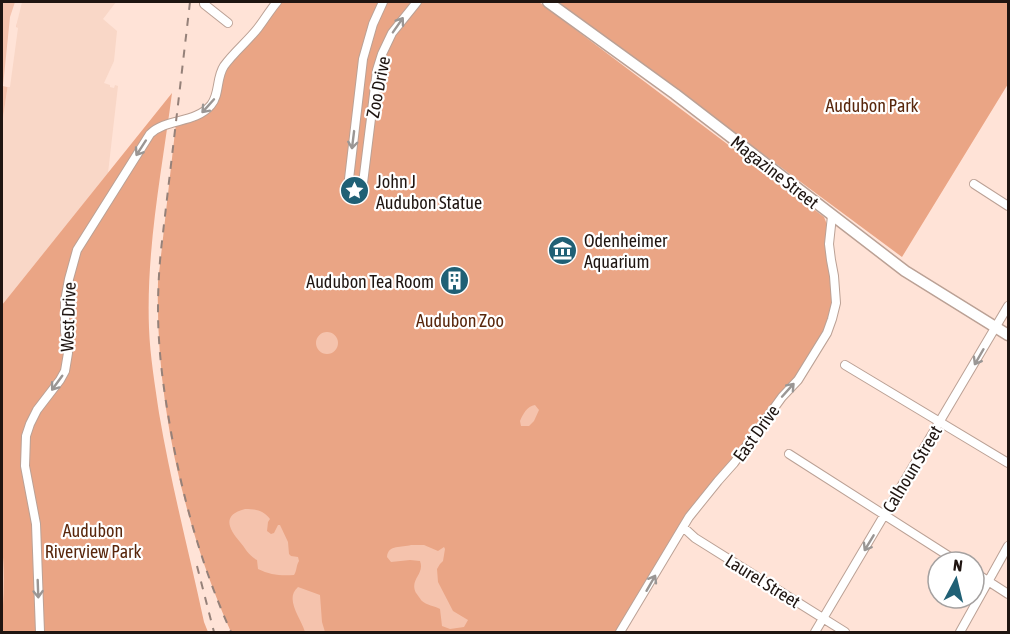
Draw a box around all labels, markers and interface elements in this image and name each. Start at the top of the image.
one-way arrow [392,17,405,33]
street label: Zoo Drive [362,54,394,120]
park label: Audubon Park [826,95,919,116]
one-way arrow [201,98,215,113]
one-way arrow [348,130,359,149]
street label: Magazine Street [727,131,823,213]
one-way arrow [135,139,147,155]
place label: John J Audubon Statue [376,171,482,213]
place icon: John J Audubon Statue [339,175,371,207]
place label: Odenheimer Aquarium [584,230,668,272]
museum icon: Odenheimer Aquarium [547,234,579,266]
building icon: Audubon Tea Room [439,265,471,297]
place label: Audubon Tea Room [306,271,434,292]
street label: West Drive [56,282,80,352]
park label: Audubon Zoo [416,310,504,331]
one-way arrow [972,348,984,365]
one-way arrow [51,375,64,391]
one-way arrow [781,383,795,398]
street label: East Drive [728,401,784,465]
street label: Calhoun Street [878,422,946,516]
park label: Audubon Riverview Park [45,520,141,562]
one-way arrow [863,534,875,551]
street label: Laurel Street [722,550,804,612]
north arrow [926,550,986,610]
text: N [952,556,964,575]
one-way arrow [645,575,657,592]
one-way arrow [33,578,44,598]

